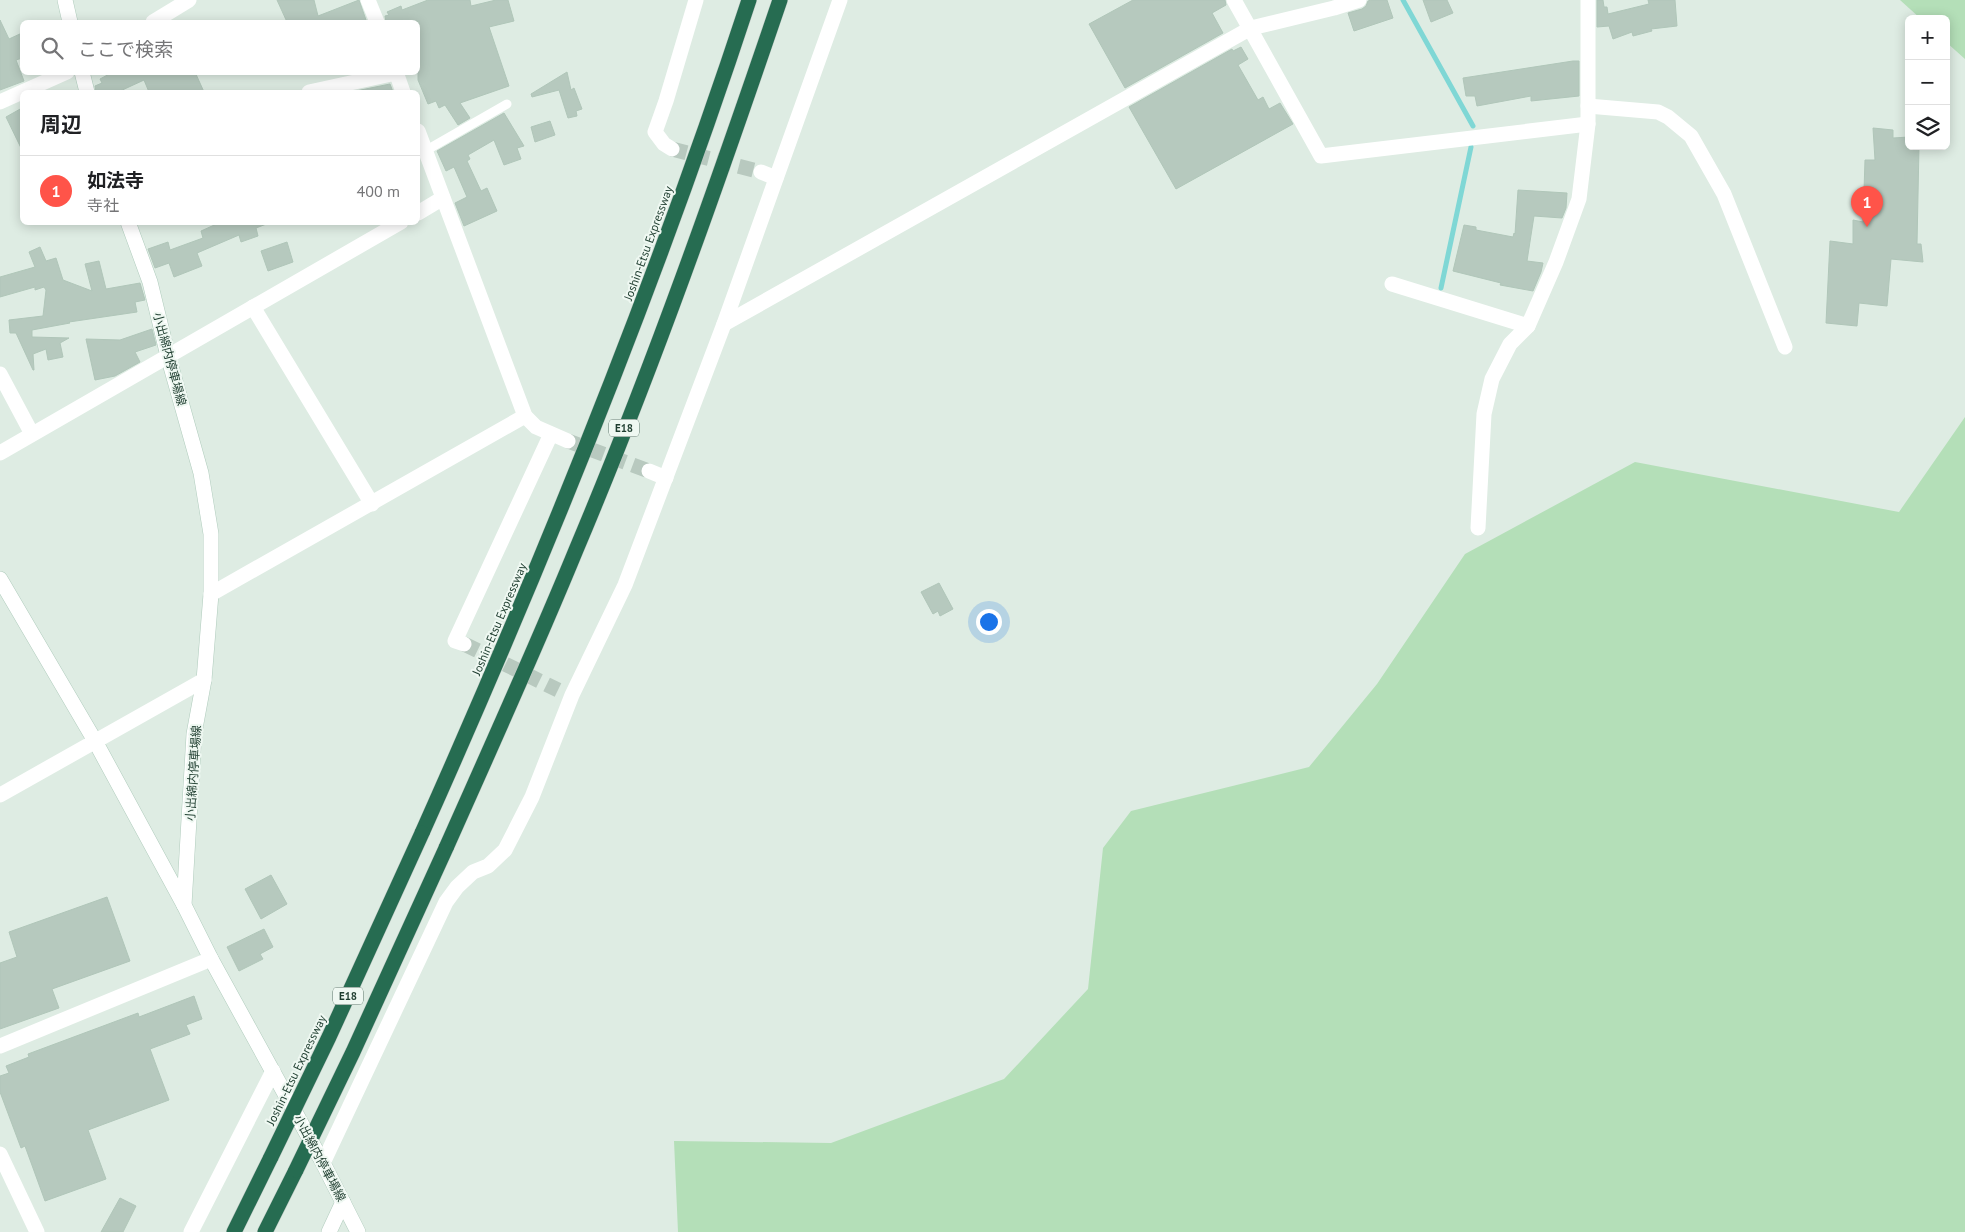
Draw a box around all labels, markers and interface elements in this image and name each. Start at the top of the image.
map controls [1905,15,1950,150]
button: + [1905,15,1950,60]
search box [20,20,420,75]
icon: search [38,34,66,62]
text: ここで検索 [78,37,173,61]
button: − [1905,60,1950,105]
button: layers [1905,105,1950,150]
text: 周辺 [40,111,82,138]
text: 如法寺 [87,168,144,192]
text: 1 [51,181,61,201]
text: 400 m [357,181,400,201]
street label: Joshin-Etsu Expressway [620,183,676,303]
pin: 1 [1851,186,1883,227]
text: 寺社 [87,195,119,215]
street label: 小出綿内停車場線 [150,311,190,407]
road number: E18 [609,419,639,436]
street label: Joshin-Etsu Expressway [468,560,530,678]
your location [976,609,1002,635]
street label: 小出綿内停車場線 [182,725,204,821]
road number: E18 [333,988,363,1004]
street label: Joshin-Etsu Expressway [262,1012,329,1128]
street label: 小出綿内停車場線 [291,1112,349,1204]

